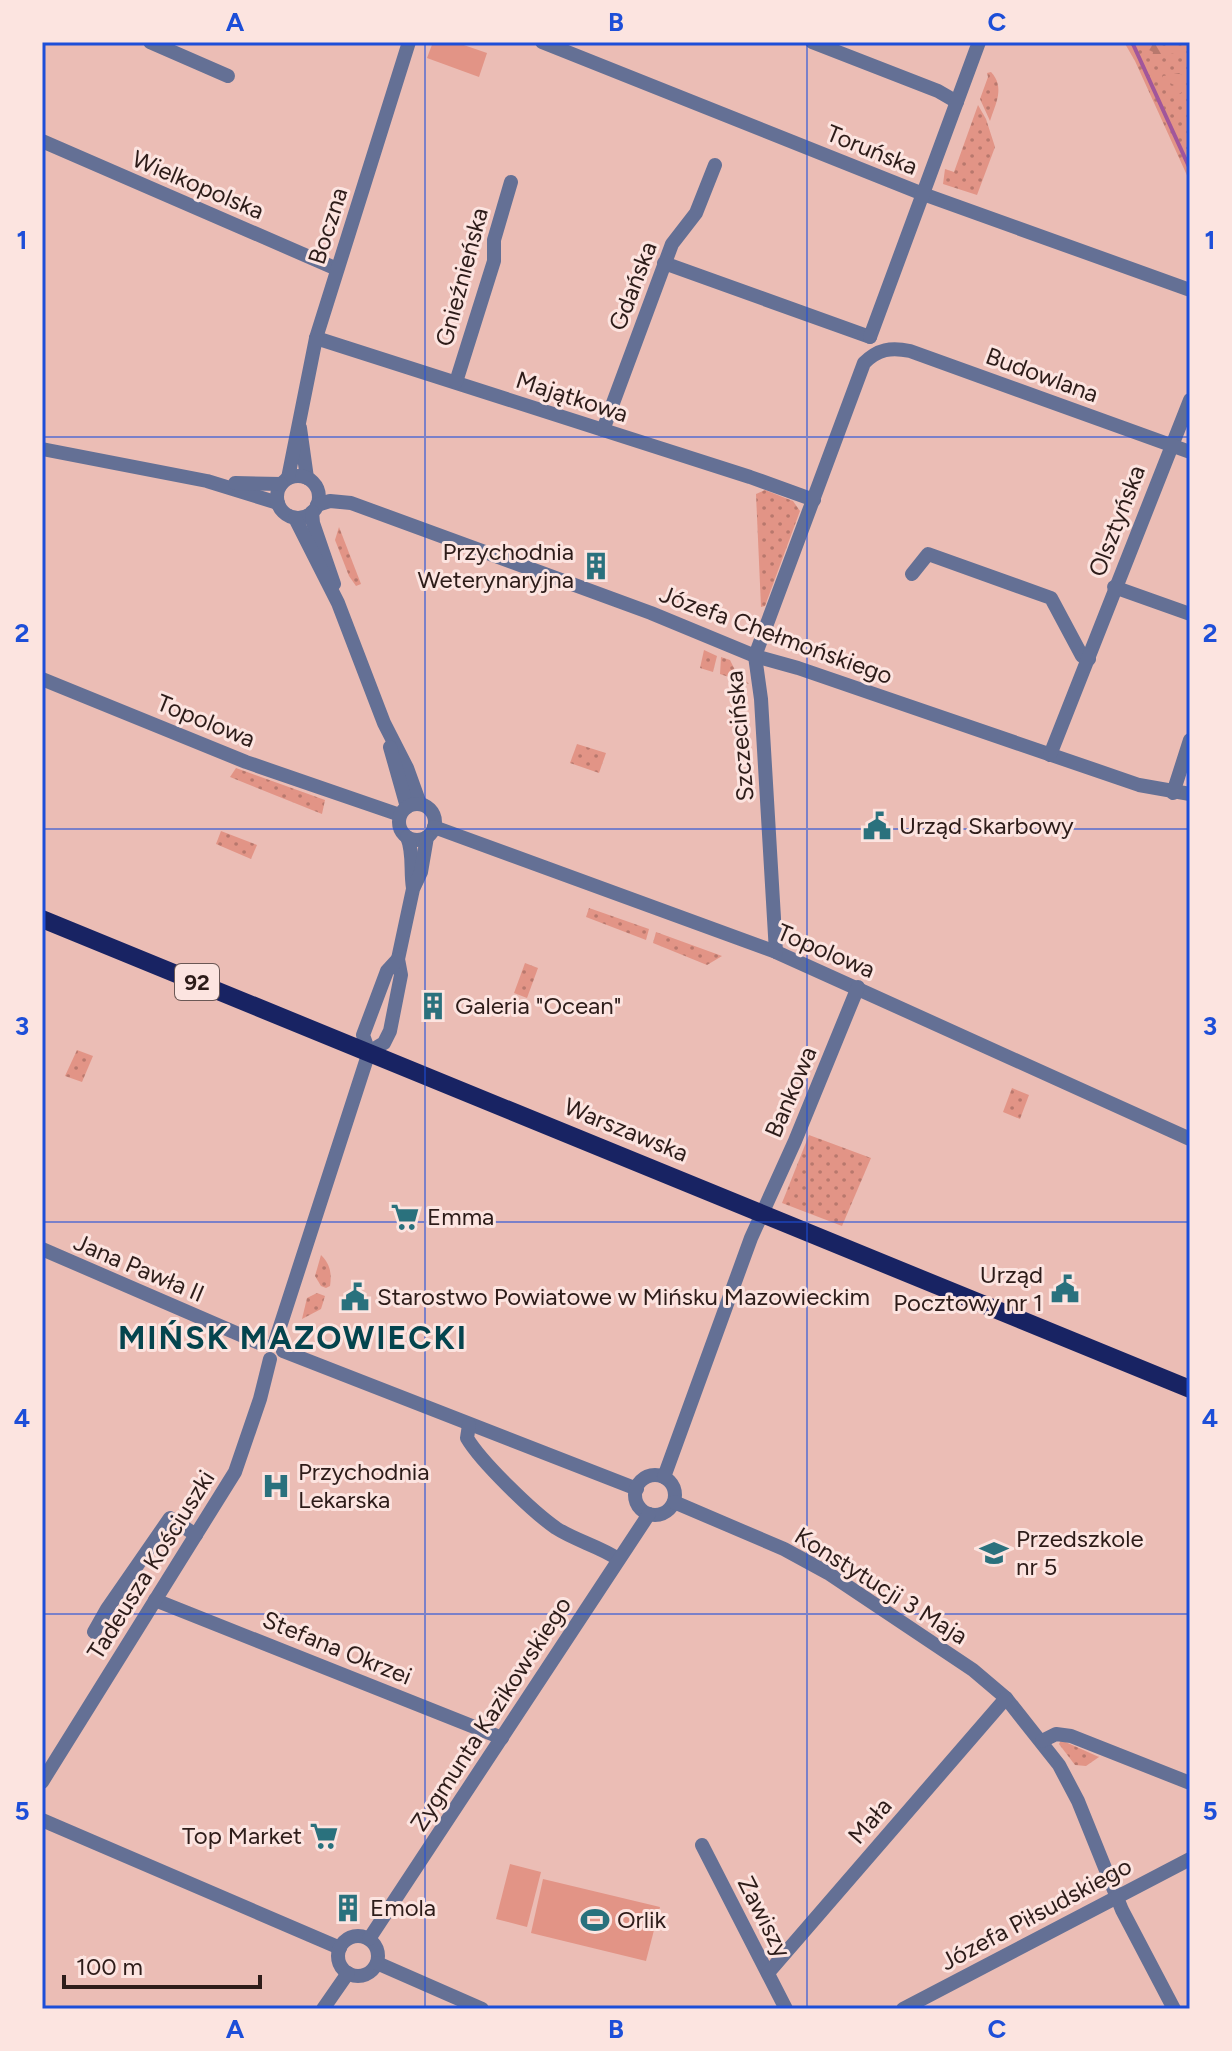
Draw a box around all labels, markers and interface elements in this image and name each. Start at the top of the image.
text: A [226,6,245,38]
text: B [608,6,624,38]
text: C [988,6,1007,38]
street label: Toruńska [823,118,922,181]
street label: Wielkopolska [128,144,269,225]
street label: Boczna [302,184,354,268]
street label: Gnieźnieńska [429,204,494,349]
text: 1 [17,224,27,256]
text: 1 [1205,224,1215,256]
street label: Gdańska [602,237,663,334]
street label: Budowlana [982,341,1102,408]
street label: Majątkowa [512,365,632,428]
street label: Olsztyńska [1082,461,1151,581]
place label: Przychodnia Weterynaryjna [418,537,574,594]
building icon: Przychodnia Weterynaryjna [581,551,611,581]
street label: Józefa Chełmońskiego [656,579,897,690]
text: 2 [14,617,30,649]
text: 2 [1202,617,1218,649]
street label: Szczecińska [719,669,760,803]
street label: Topolowa [153,688,260,753]
public building icon: Urząd Skarbowy [862,811,892,841]
place label: Urząd Skarbowy [899,811,1074,840]
street label: Topolowa [773,917,879,984]
road number: 92 [175,964,219,1000]
building icon: Galeria "Ocean" [418,991,448,1021]
place label: Galeria "Ocean" [455,991,621,1020]
text: 3 [15,1010,29,1042]
text: 3 [1203,1010,1217,1042]
street label: Bankowa [758,1042,823,1142]
street label: Warszawska [560,1092,692,1168]
supermarket icon: Emma [390,1202,420,1232]
place label: Emma [427,1202,494,1231]
street label: Jana Pawła II [70,1227,209,1308]
place label: Urząd Pocztowy nr 1 [893,1260,1043,1317]
public building icon: Urząd Pocztowy nr 1 [1050,1274,1080,1304]
public building icon: Starostwo Powiatowe w Mińsku Mazowieckim [340,1282,370,1312]
place label: Starostwo Powiatowe w Mińsku Mazowieckim [377,1282,870,1311]
district label: MIŃSK MAZOWIECKI [118,1319,468,1357]
text: 4 [14,1402,30,1434]
text: 4 [1202,1402,1218,1434]
place label: Przychodnia Lekarska [298,1457,430,1514]
street label: Tadeusza Kościuszki [81,1465,220,1665]
hospital icon: Przychodnia Lekarska [261,1471,291,1501]
street label: Konstytucji 3 Maja [790,1521,973,1650]
place label: Przedszkole nr 5 [1016,1524,1144,1581]
school or university icon: Przedszkole nr 5 [979,1538,1009,1568]
street label: Zygmunta Kazikowskiego [404,1591,577,1836]
street label: Stefana Okrzei [258,1604,416,1691]
street label: Mała [842,1792,897,1850]
text: 5 [14,1795,30,1827]
text: 5 [1202,1795,1218,1827]
place label: Top Market [182,1821,302,1850]
supermarket icon: Top Market [309,1821,339,1851]
street label: Józefa Piłsudskiego [935,1851,1136,1976]
street label: Zawiszy [732,1871,797,1963]
building icon: Emola [333,1893,363,1923]
place label: Emola [370,1893,436,1922]
sports icon: Orlik [580,1905,610,1935]
place label: Orlik [617,1905,667,1934]
scale bar [64,1939,260,1989]
text: 100 m [76,1952,143,1981]
text: A [226,2013,245,2045]
text: B [608,2013,624,2045]
text: C [988,2013,1007,2045]

